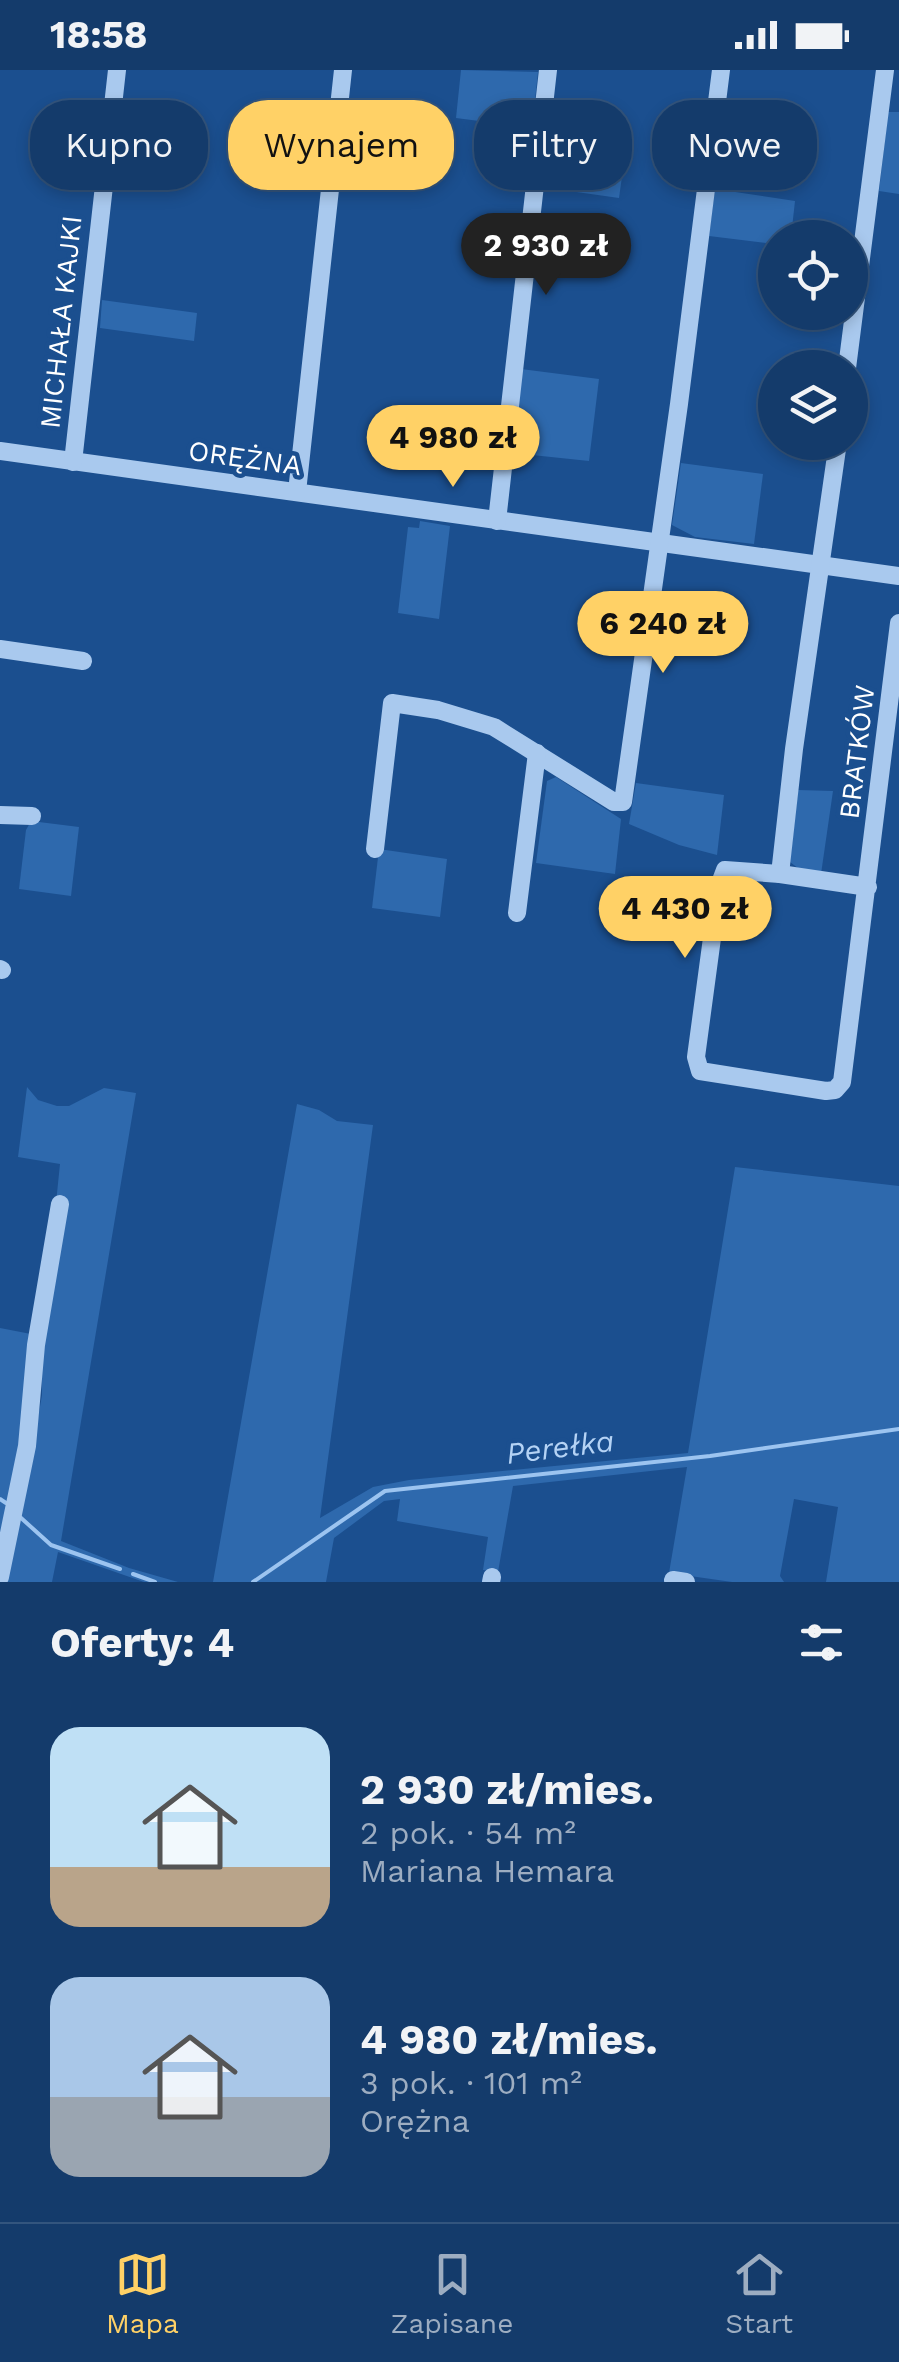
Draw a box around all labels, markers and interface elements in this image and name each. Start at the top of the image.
text: 18:58 [50,13,148,57]
chip: Kupno [30,100,208,190]
chip: Wynajem [228,100,454,190]
chip: Filtry [474,100,632,190]
chip: Nowe [652,100,817,190]
pin: 2 930 zł [443,213,649,298]
street label: MICHAŁA KAJKI [33,214,89,430]
map controls [758,220,868,460]
button: locate [758,220,868,330]
text: 2 930 zł [483,226,609,264]
button: layers [758,350,868,460]
pin: 4 980 zł [350,405,556,490]
text: 4 980 zł [389,418,517,456]
street label: ORĘŻNA [186,434,304,482]
pin: 6 240 zł [560,591,766,676]
text: 6 240 zł [599,604,727,642]
street label: BRATKÓW [832,683,882,821]
pin: 4 430 zł [582,876,788,961]
text: 4 430 zł [621,889,749,927]
water label: Perełka [504,1423,616,1471]
icon: filters [794,1615,849,1670]
text: Oferty: 4 [50,1618,234,1667]
text: 2 930 zł/mies. [360,1765,654,1814]
icon: home [130,1767,250,1887]
text: 2 pok. · 54 m² [360,1814,576,1852]
text: Mariana Hemara [360,1852,614,1890]
text: 4 980 zł/mies. [360,2015,658,2064]
icon: home [130,2017,250,2137]
text: 3 pok. · 101 m² [360,2064,582,2102]
text: Orężna [360,2102,470,2140]
tab: Mapa [106,2247,179,2340]
tab: Zapisane [391,2247,513,2340]
tab: Start [725,2247,793,2340]

